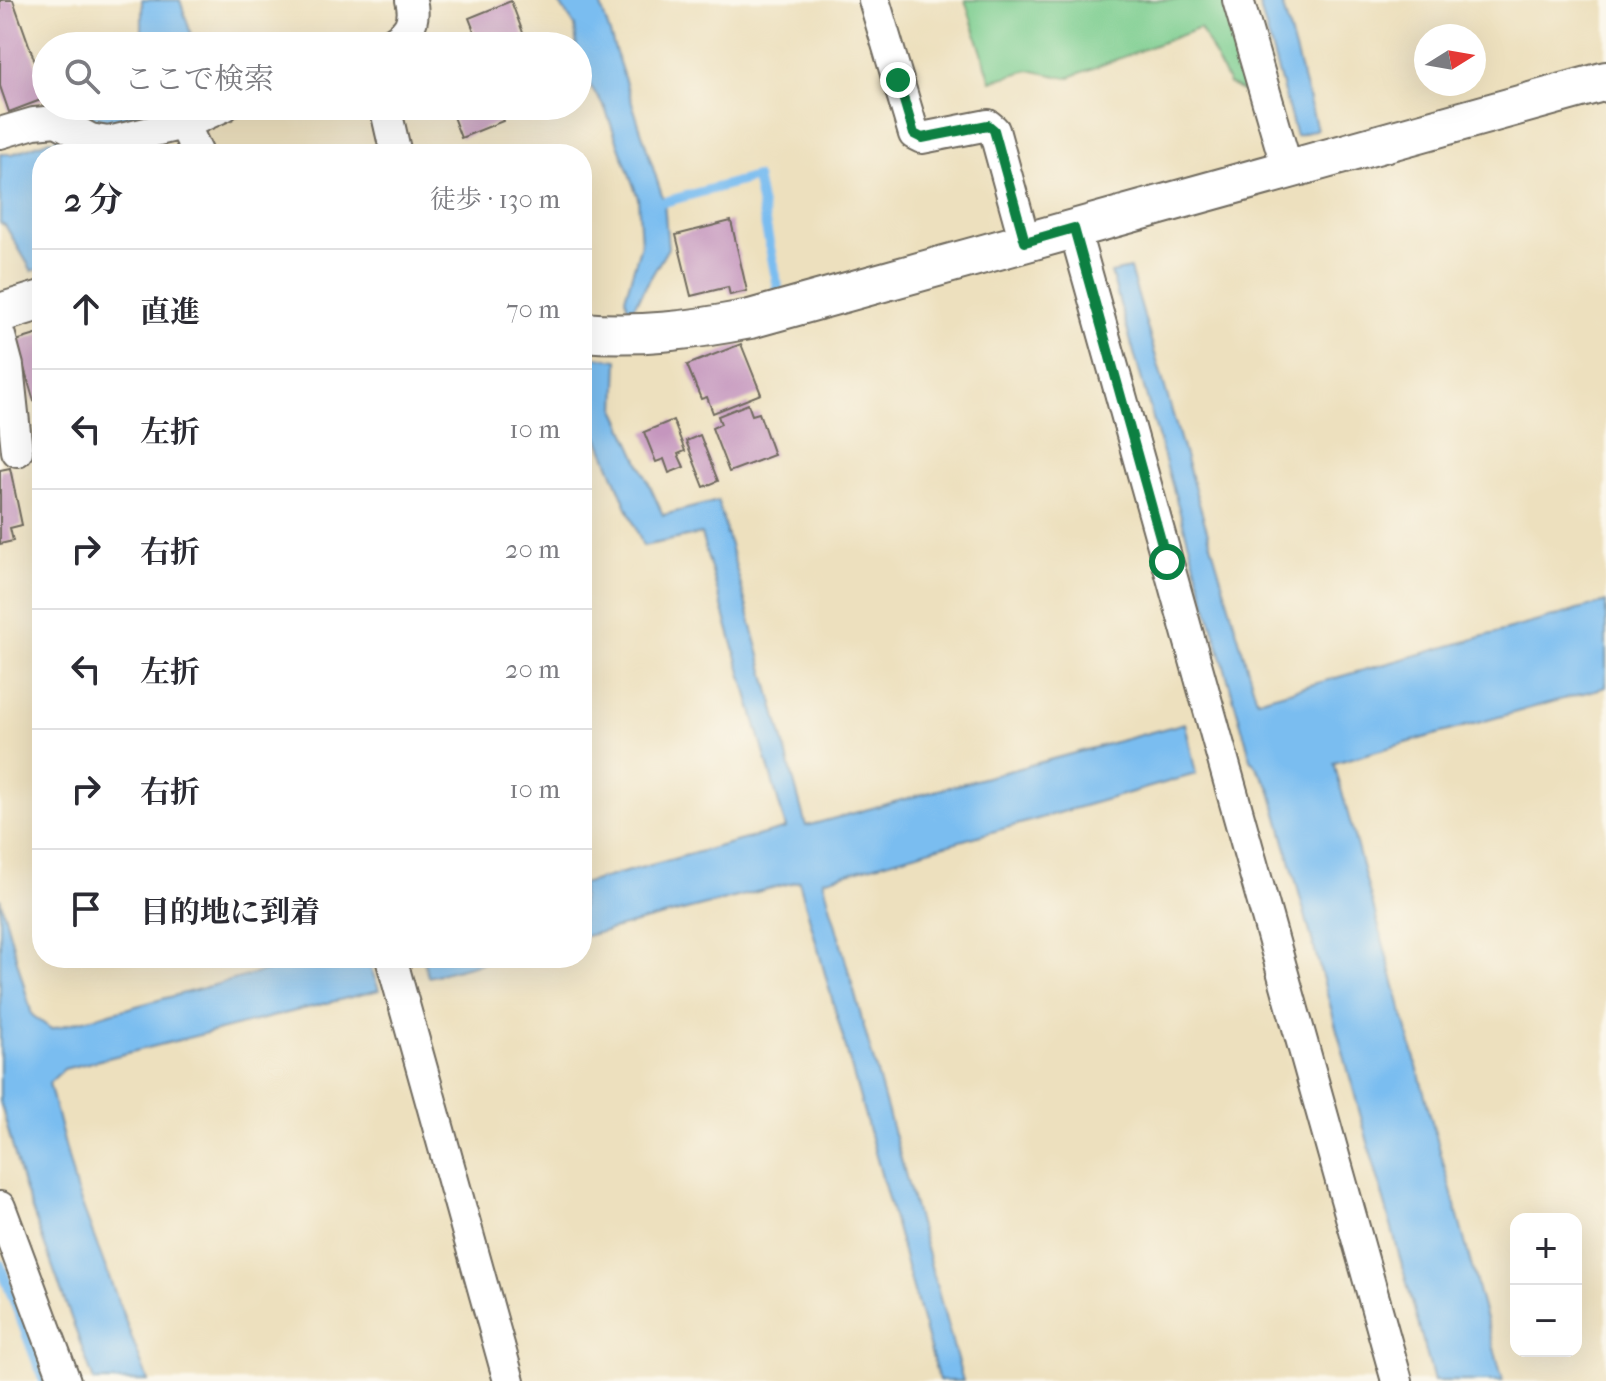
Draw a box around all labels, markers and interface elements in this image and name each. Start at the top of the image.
north arrow [1414,24,1486,96]
search box [32,32,592,120]
icon: search [60,54,104,98]
text: ここで検索 [124,62,274,97]
route end [880,62,916,98]
text: 2 分 [64,180,123,220]
text: 徒歩 · 130 m [430,184,560,215]
icon: ahead [64,287,108,331]
text: 70 m [506,294,560,325]
text: 直進 [140,295,200,330]
icon: left [64,407,108,451]
text: 10 m [509,414,560,445]
text: 左折 [140,415,200,450]
icon: right [64,527,108,571]
text: 20 m [505,534,560,565]
text: 右折 [140,535,200,570]
route start [1149,544,1185,580]
icon: left [64,647,108,691]
text: 20 m [505,654,560,685]
text: 左折 [140,655,200,690]
icon: right [64,767,108,811]
text: 10 m [509,774,560,805]
text: 右折 [140,775,200,810]
icon: arrive [64,887,108,931]
text: 目的地に到着 [140,895,320,930]
map controls [1510,1213,1582,1357]
button: + [1510,1213,1582,1285]
button: − [1510,1285,1582,1357]

